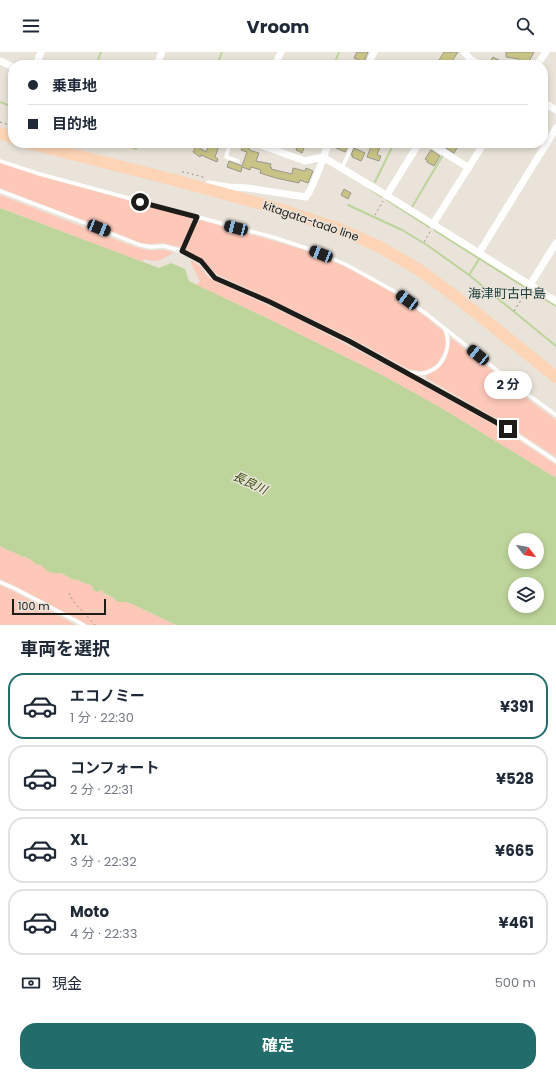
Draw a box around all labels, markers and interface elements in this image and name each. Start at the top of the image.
text: Vroom [247,14,309,39]
icon: menu [20,15,42,37]
icon: search [514,15,536,37]
text: 乗車地 [52,75,97,96]
text: 目的地 [52,113,97,134]
route start [131,193,149,211]
street label: kitagata-tado line [261,197,361,245]
car [86,218,112,238]
car [223,219,249,237]
car [308,244,334,264]
district label: 海津町古中島 [468,284,546,303]
car [394,288,420,312]
car [465,343,491,367]
callout: 2 分 [484,371,532,399]
text: 2 分 [496,375,520,394]
route end [499,420,517,438]
water label: 長良川 [230,467,272,499]
north arrow [508,533,544,569]
map controls [508,533,544,613]
button: layers [508,577,544,613]
scale bar [12,597,106,616]
text: 100 m [18,598,50,614]
text: 車両を選択 [20,636,110,661]
text: エコノミー [70,685,145,706]
icon: car [22,688,58,724]
text: ¥391 [500,696,534,717]
text: 1 分 · 22:30 [70,708,134,727]
text: コンフォート [70,757,160,778]
icon: car [22,760,58,796]
text: ¥528 [496,768,534,789]
text: 2 分 · 22:31 [70,780,133,799]
text: XL [70,829,88,850]
icon: car [22,832,58,868]
text: ¥665 [495,840,534,861]
text: 3 分 · 22:32 [70,852,137,871]
text: Moto [70,901,109,922]
icon: car [22,904,58,940]
text: ¥461 [499,912,534,933]
text: 4 分 · 22:33 [70,924,137,943]
icon: cash [20,972,42,994]
text: 現金 [52,973,82,994]
text: 500 m [495,973,536,992]
button: 確定 [20,1023,536,1069]

